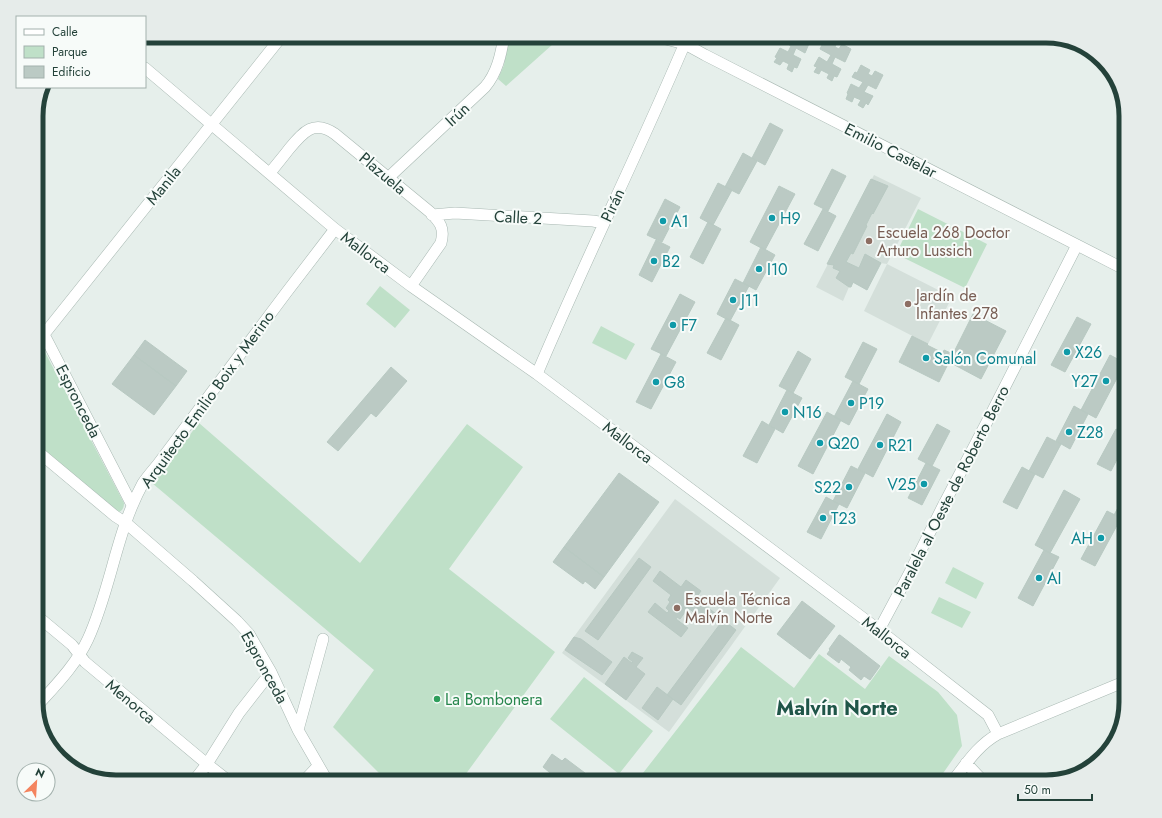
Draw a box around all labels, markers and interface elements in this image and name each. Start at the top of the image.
legend [16,16,146,88]
text: Calle [52,23,78,41]
text: Parque [52,43,87,61]
text: Edificio [52,63,91,81]
street label: Irún [440,97,475,132]
street label: Emilio Castelar [841,117,941,184]
street label: Plazuela [354,147,411,200]
street label: Manila [140,161,186,210]
street label: Pirán [595,185,630,226]
street label: Calle 2 [493,205,543,230]
place label: H9 [780,207,801,230]
place label: A1 [671,210,689,233]
marker: H9 [767,213,777,223]
marker: A1 [658,216,668,226]
place label: Escuela 268 Doctor Arturo Lussich [877,221,1010,262]
street label: Mallorca [336,226,396,279]
marker: Escuela 268 Doctor Arturo Lussich [864,236,874,246]
place label: B2 [662,250,680,273]
marker: B2 [649,256,659,266]
place label: I10 [767,258,788,281]
marker: I10 [754,264,764,274]
place label: Jardín de Infantes 278 [914,284,999,325]
place label: J11 [739,289,759,312]
marker: J11 [728,295,738,305]
marker: Jardín de Infantes 278 [903,299,913,309]
street label: Arquitecto Emilio Boix y Merino [135,306,280,493]
place label: F7 [681,314,698,337]
marker: F7 [668,320,678,330]
place label: X26 [1075,341,1102,364]
place label: Salón Comunal [934,347,1036,370]
marker: X26 [1062,347,1072,357]
marker: Salón Comunal [921,353,931,363]
street label: Espronceda [50,361,107,442]
place label: Y27 [1072,370,1099,393]
place label: G8 [664,371,685,394]
marker: Y27 [1101,376,1111,386]
marker: G8 [651,377,661,387]
street label: Paralela al Oeste de Roberto Berro [888,381,1015,601]
place label: P19 [859,392,884,415]
marker: P19 [846,398,856,408]
place label: N16 [793,401,822,424]
marker: N16 [780,407,790,417]
street label: Mallorca [598,416,658,469]
place label: Z28 [1077,421,1104,444]
marker: Z28 [1064,427,1074,437]
place label: Q20 [828,432,859,455]
place label: R21 [888,434,913,457]
marker: Q20 [815,438,825,448]
marker: R21 [875,440,885,450]
place label: V25 [887,473,916,496]
place label: S22 [814,476,841,499]
marker: V25 [919,479,929,489]
marker: S22 [844,482,854,492]
place label: T23 [831,507,857,530]
marker: T23 [818,513,828,523]
place label: AH [1071,527,1093,550]
marker: AH [1096,533,1106,543]
place label: AI [1047,567,1061,590]
marker: AI [1034,573,1044,583]
place label: Escuela Técnica Malvín Norte [685,588,790,629]
marker: Escuela Técnica Malvín Norte [672,603,682,613]
street label: Mallorca [857,611,916,664]
street label: Espronceda [235,627,294,708]
street label: Menorca [101,674,161,729]
place label: La Bombonera [445,688,543,711]
marker: La Bombonera [432,694,442,704]
district label: Malvín Norte [776,694,898,723]
north arrow [16,762,56,802]
text: N [33,764,48,782]
scale bar [1018,776,1092,802]
text: 50 m [1024,781,1051,799]

